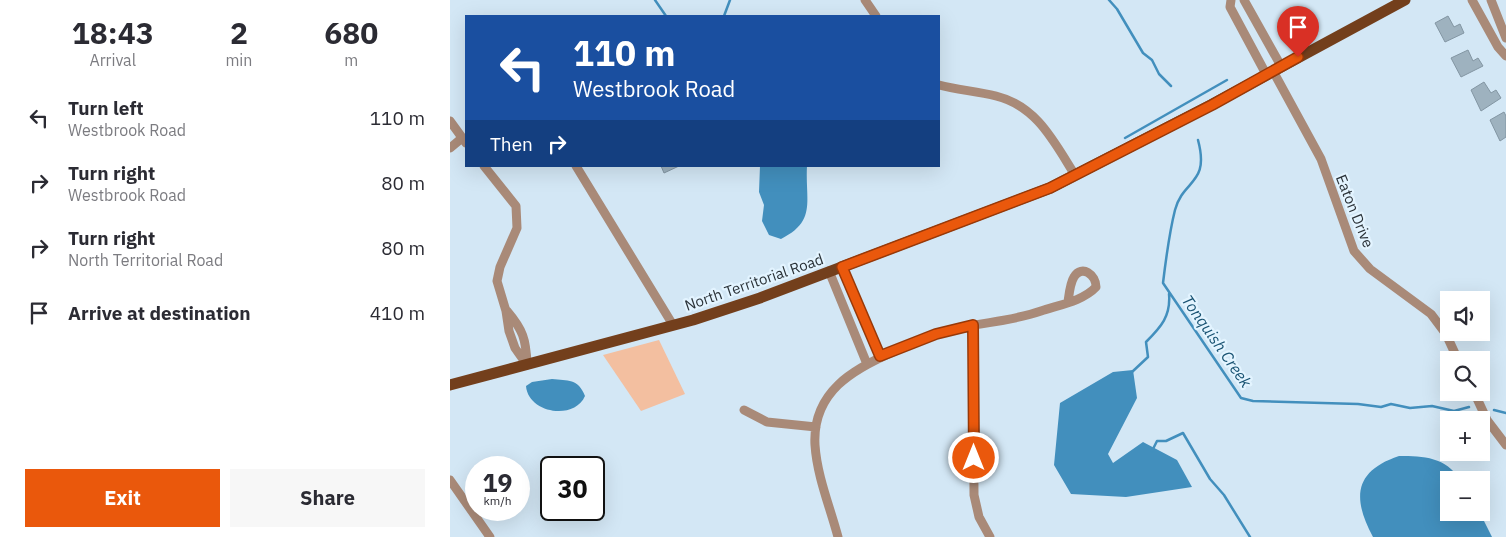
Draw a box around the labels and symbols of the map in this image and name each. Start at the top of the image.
pin [1277,6,1319,57]
street label: Eaton Drive [1332,172,1378,250]
street label: North Territorial Road [682,249,826,315]
water label: Tonquish Creek [1178,291,1257,392]
position arrow [947,431,999,483]
speed limit sign: 30 [540,456,605,521]

